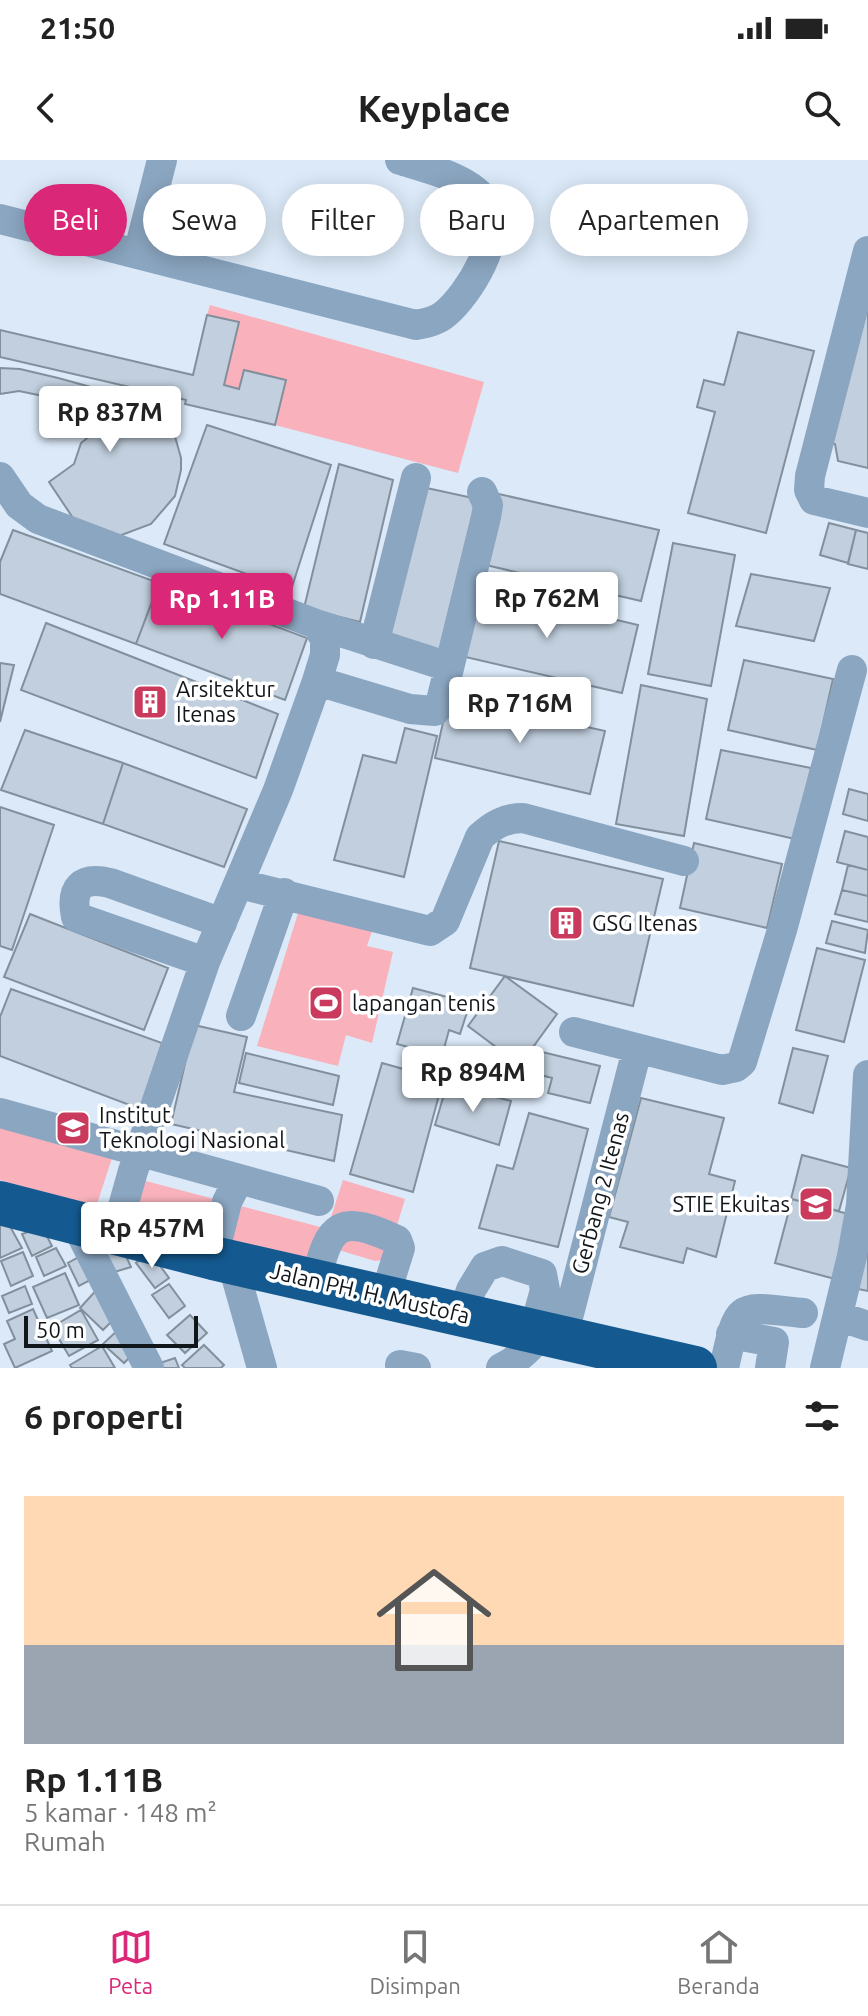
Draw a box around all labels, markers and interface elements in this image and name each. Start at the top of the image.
text: 21:50 [40,11,115,45]
icon: back [24,86,68,130]
icon: search [800,86,844,130]
text: Keyplace [358,88,510,129]
chip: Beli [24,184,127,256]
chip: Sewa [143,184,266,256]
chip: Filter [282,184,404,256]
chip: Baru [420,184,534,256]
chip: Apartemen [550,184,748,256]
pin: Rp 837M [36,386,184,454]
text: Rp 837M [57,397,163,426]
pin: Rp 762M [473,572,621,640]
pin: Rp 1.11B [139,573,305,641]
text: Rp 762M [494,583,600,612]
text: Rp 1.11B [169,584,275,613]
place label: Arsitektur Itenas [176,676,276,726]
pin: Rp 716M [446,677,594,745]
building icon: Arsitektur Itenas [131,683,169,721]
text: Rp 716M [467,688,573,717]
building icon: GSG Itenas [547,904,585,942]
place label: GSG Itenas [592,910,698,935]
sports icon: lapangan tenis [307,984,345,1022]
place label: lapangan tenis [352,990,496,1015]
pin: Rp 894M [399,1046,547,1114]
text: Rp 894M [420,1057,526,1086]
place label: Institut Teknologi Nasional [99,1102,285,1152]
school or university icon: Institut Teknologi Nasional [54,1109,92,1147]
street label: Gerbang 2 Itenas [566,1109,633,1277]
school or university icon: STIE Ekuitas [797,1185,835,1223]
place label: STIE Ekuitas [672,1191,790,1216]
pin: Rp 457M [78,1202,226,1270]
text: Rp 457M [99,1213,205,1242]
street label: Jalan PH. H. Mustofa [268,1257,472,1328]
scale bar [24,1312,198,1348]
text: 50 m [36,1317,85,1342]
icon: filters [800,1394,844,1438]
text: 6 properti [24,1397,184,1435]
icon: home [362,1548,506,1692]
text: Rp 1.11B [24,1760,163,1798]
text: 5 kamar · 148 m² [24,1798,217,1827]
text: Rumah [24,1827,106,1856]
tab: Peta [108,1925,153,1998]
tab: Disimpan [369,1925,461,1998]
tab: Beranda [677,1925,760,1998]

